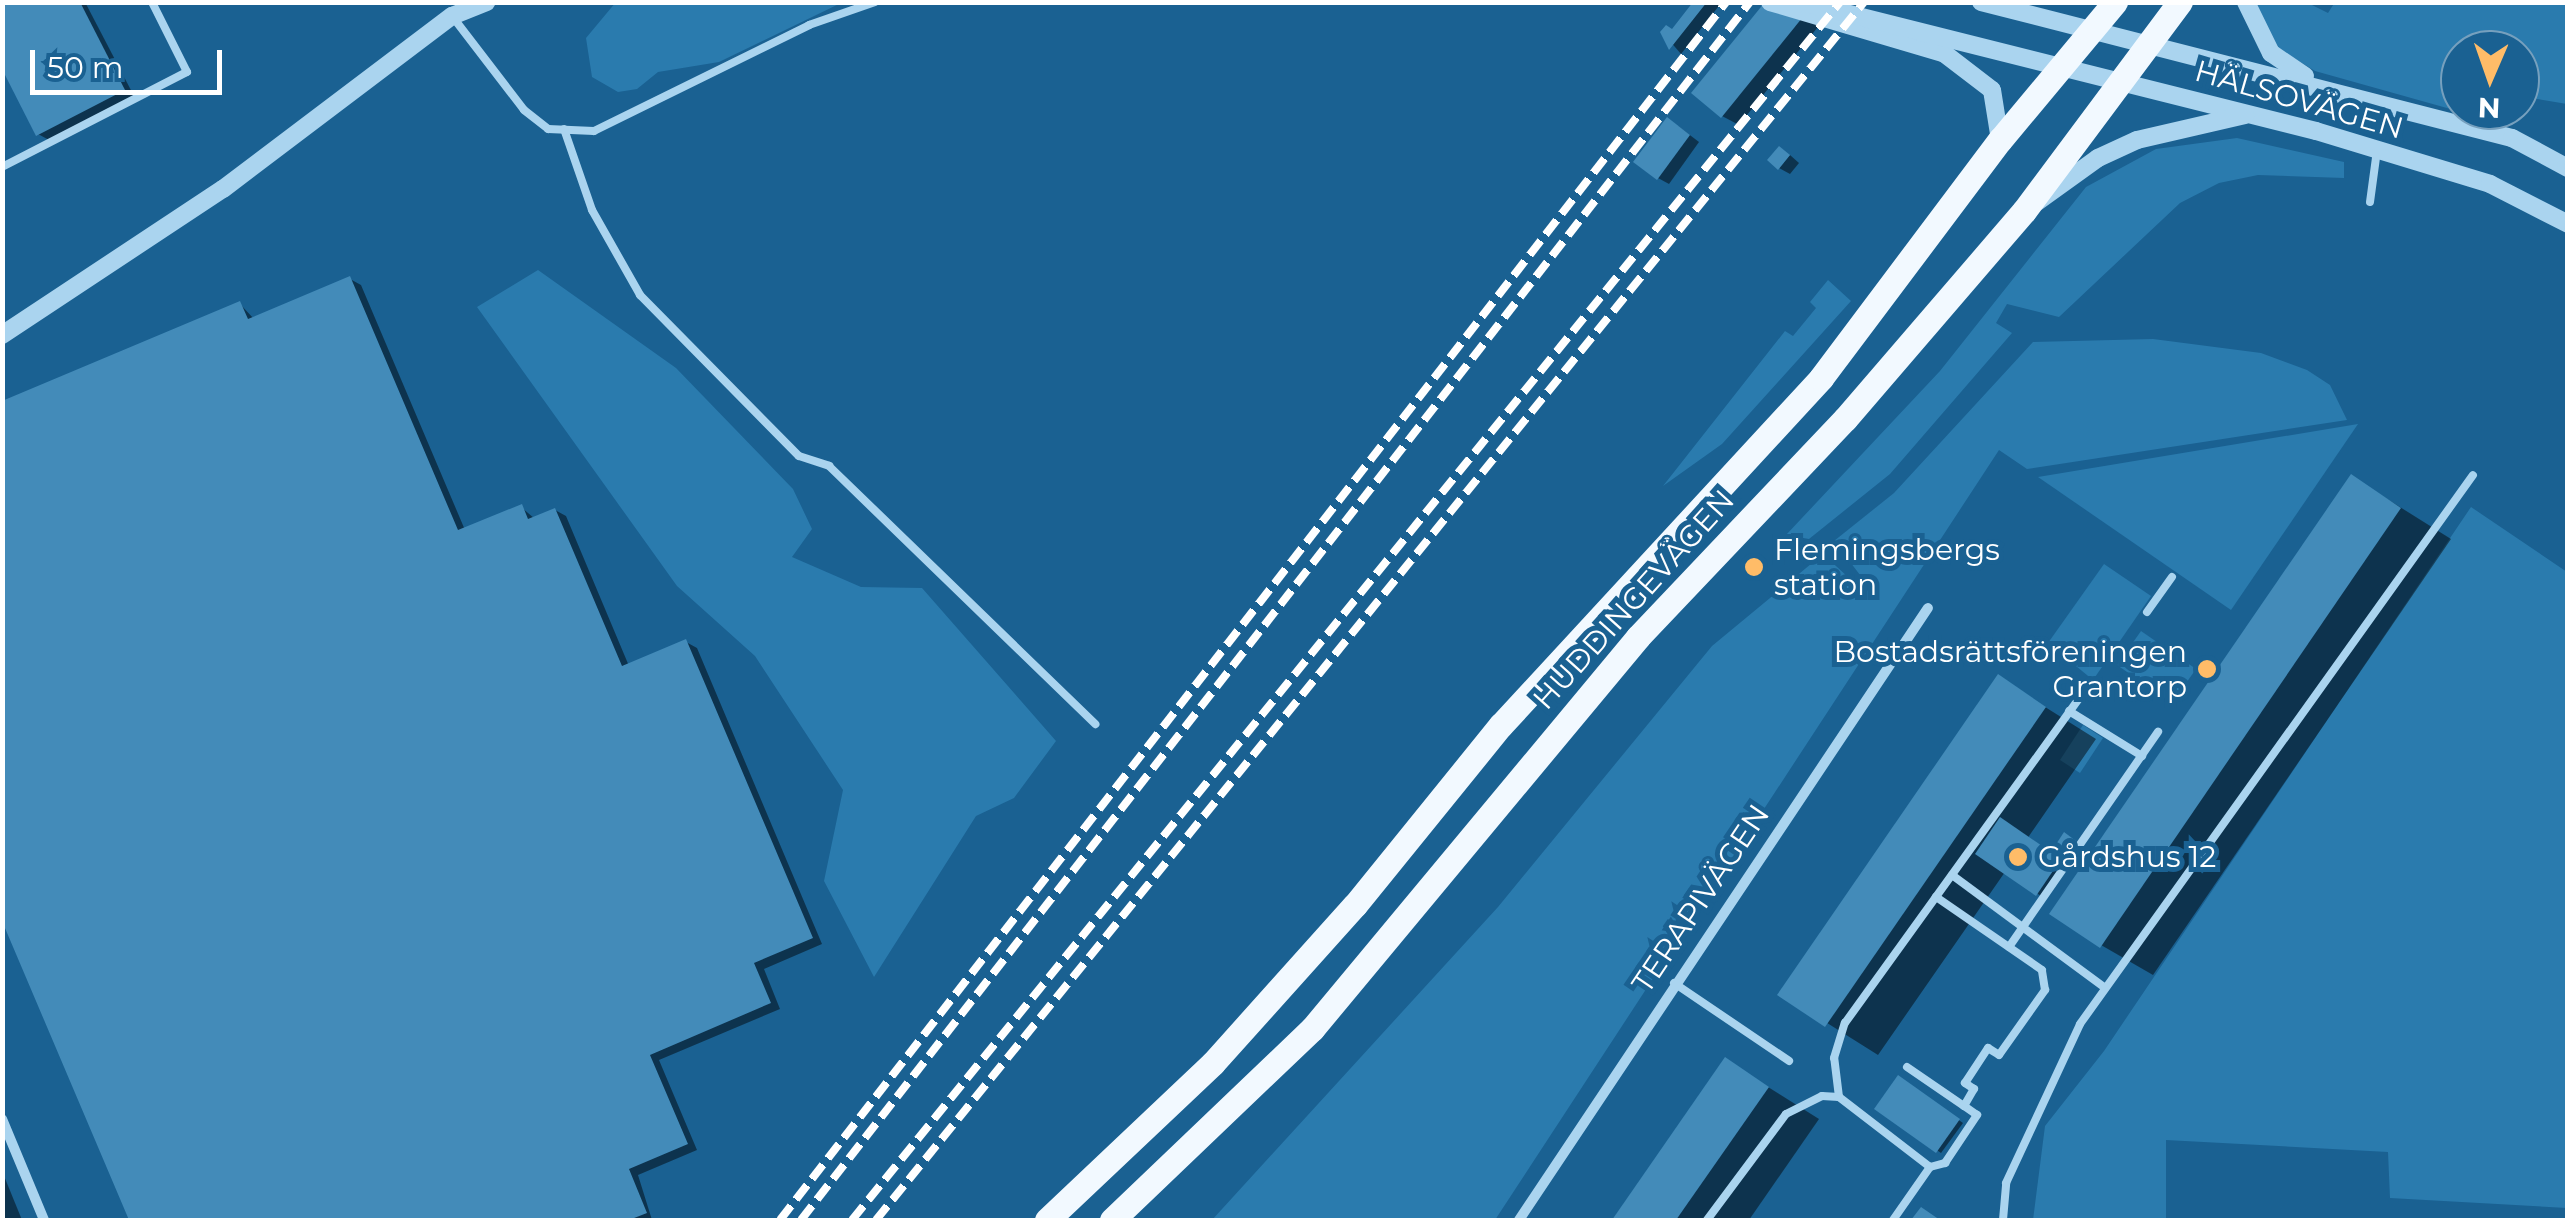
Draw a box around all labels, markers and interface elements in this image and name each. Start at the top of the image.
scale bar [35,30,228,92]
north arrow [2440,30,2540,130]
text: 50 m [47,49,124,86]
street label: HÄLSOVÄGEN [2191,53,2407,147]
text: N [2477,91,2501,125]
street label: HUDDINGEVÄGEN [1526,483,1742,717]
place label: Flemingsbergs station [1774,532,2000,602]
marker: Flemingsbergs station [1743,556,1765,578]
place label: Bostadsrättsföreningen Grantorp [1834,634,2187,704]
marker: Bostadsrättsföreningen Grantorp [2196,658,2218,680]
street label: TERAPIVÄGEN [1625,798,1777,1000]
place label: Gårdshus 12 [2038,839,2216,875]
marker: Gårdshus 12 [2007,846,2029,868]

